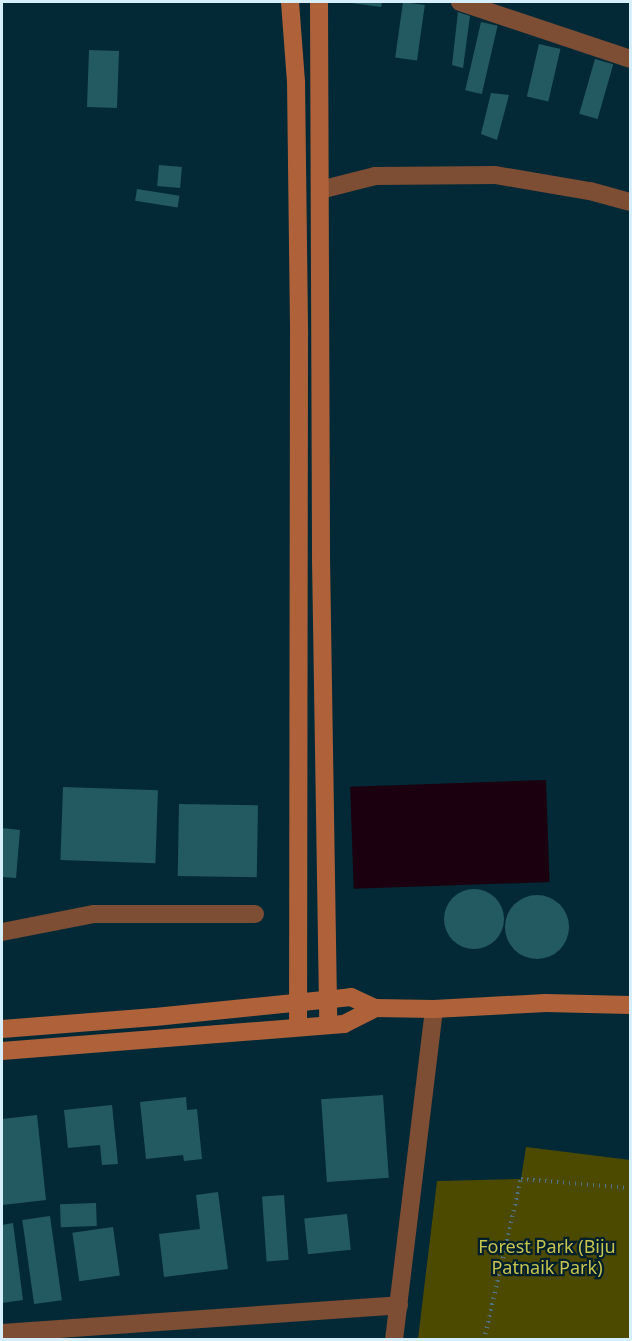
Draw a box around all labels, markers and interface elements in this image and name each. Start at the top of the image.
park label: Forest Park (Biju Patnaik Park) [478,1236,616,1278]

